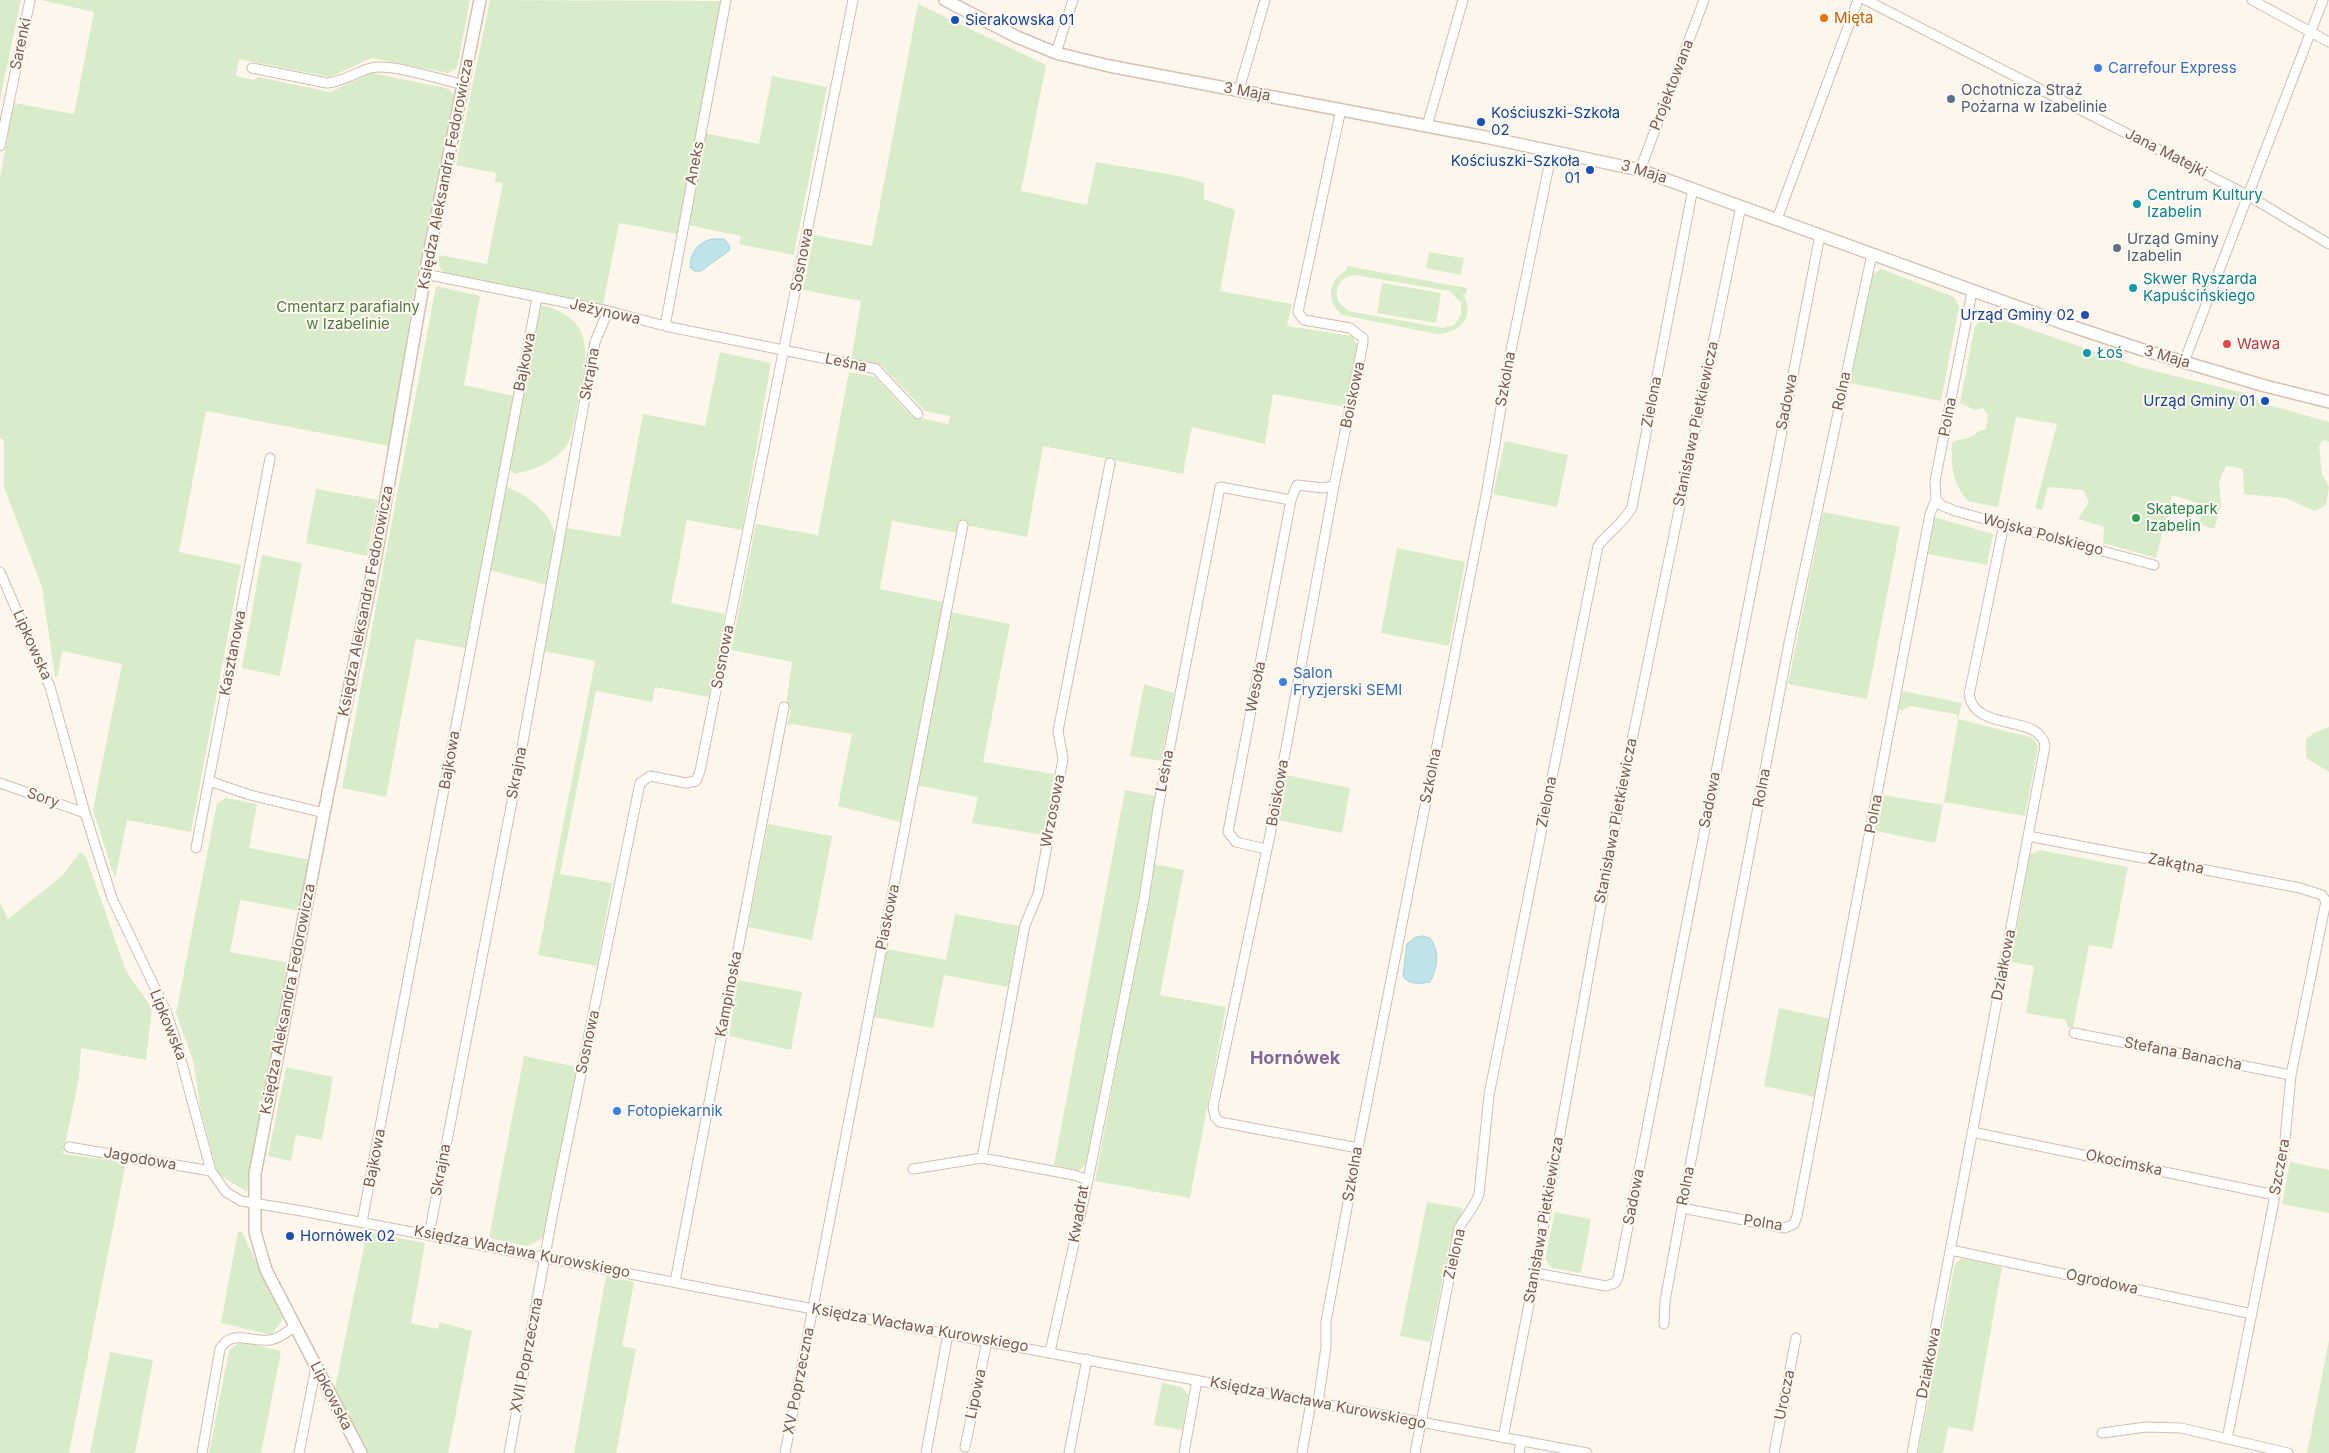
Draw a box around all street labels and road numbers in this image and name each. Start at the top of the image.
street label: Sarenki [7,16,35,72]
street label: Projektowana [1646,37,1698,133]
street label: Księdza Aleksandra Fedorowicza [415,57,477,291]
street label: 3 Maja [1222,79,1272,105]
street label: Jana Matejki [2122,125,2210,181]
street label: Aneks [682,140,708,186]
street label: 3 Maja [1619,156,1669,188]
street label: Sosnowa [787,226,817,294]
street label: Jeżynowa [568,295,642,329]
street label: Bajkowa [511,331,539,393]
street label: Stanisława Pietkiewicza [1670,340,1722,508]
street label: 3 Maja [2142,342,2192,372]
street label: Skrajna [577,346,603,402]
street label: Leśna [823,350,869,376]
street label: Szkolna [1492,350,1520,408]
street label: Boiskowa [1337,360,1369,430]
street label: Rolna [1829,370,1855,412]
street label: Sadowa [1773,372,1801,432]
street label: Zielona [1638,375,1666,429]
street label: Polna [1935,396,1961,438]
street label: Księdza Aleksandra Fedorowicza [335,484,397,718]
street label: Wojska Polskiego [1981,510,2105,560]
street label: Lipkowska [9,607,55,683]
street label: Kasztanowa [216,609,250,697]
street label: Sosnowa [708,623,738,691]
street label: Wesoła [1242,660,1270,714]
street label: Bajkowa [436,729,464,791]
street label: Stanisława Pietkiewicza [1591,737,1641,905]
street label: Skrajna [503,745,531,801]
street label: Szkolna [1417,747,1445,805]
street label: Leśna [1152,748,1178,794]
street label: Boiskowa [1263,758,1293,828]
street label: Rolna [1749,767,1775,809]
street label: Sadowa [1696,770,1724,830]
street label: Wrzosowa [1037,773,1069,849]
street label: Zielona [1533,775,1561,829]
street label: Sory [25,784,61,812]
street label: Polna [1861,793,1887,835]
street label: Zakątna [2146,850,2206,878]
street label: Księdza Aleksandra Fedorowicza [257,882,319,1116]
street label: Piaskowa [872,882,904,952]
street label: Działkowa [1988,928,2020,1002]
street label: Kampinoska [712,950,746,1038]
street label: Lipkowska [146,987,190,1063]
street label: Sosnowa [572,1008,604,1076]
street label: Stefana Banacha [2123,1034,2243,1074]
street label: Bajkowa [361,1127,389,1189]
street label: Stanisława Pietkiewicza [1520,1135,1568,1305]
street label: Szczera [2266,1137,2294,1197]
street label: Skrajna [427,1142,455,1198]
street label: Jagodowa [102,1144,178,1174]
street label: Szkolna [1339,1145,1367,1203]
street label: Okocimska [2084,1146,2164,1180]
street label: Rolna [1673,1165,1699,1207]
street label: Sadowa [1620,1167,1648,1227]
street label: Kwadrat [1065,1184,1093,1244]
street label: Polna [1742,1211,1784,1235]
street label: Księdza Wacława Kurowskiego [412,1222,632,1282]
street label: Zielona [1440,1227,1470,1281]
street label: Ogrodowa [2064,1266,2140,1298]
street label: XVII Poprzeczna [507,1296,547,1414]
street label: Księdza Wacława Kurowskiego [810,1300,1030,1356]
street label: XV Poprzeczna [780,1326,818,1436]
street label: Działkowa [1913,1326,1945,1400]
street label: Lipkowska [306,1359,356,1433]
street label: Lipowa [962,1367,990,1421]
street label: Urocza [1771,1368,1799,1422]
street label: Księdza Wacława Kurowskiego [1208,1373,1428,1433]

